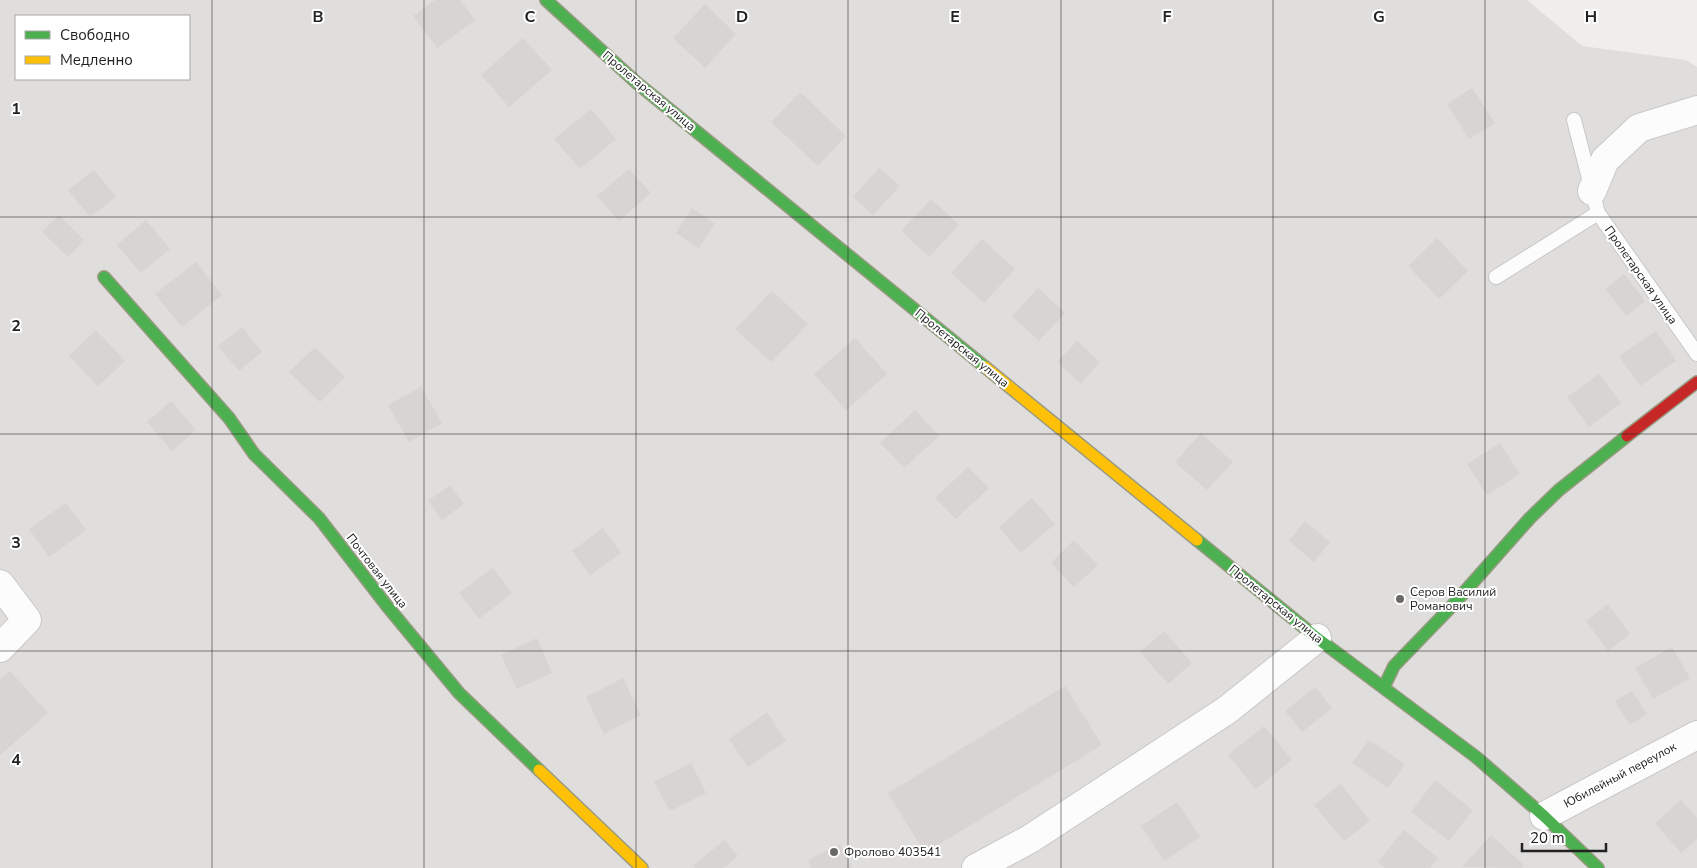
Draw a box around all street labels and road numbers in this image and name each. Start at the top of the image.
street label: Пролетарская улица [599,47,699,135]
street label: Пролетарская улица [1601,223,1681,327]
street label: Пролетарская улица [912,305,1012,391]
street label: Почтовая улица [343,530,411,612]
street label: Пролетарская улица [1226,561,1326,647]
street label: Юбилейный переулок [1561,738,1680,811]

